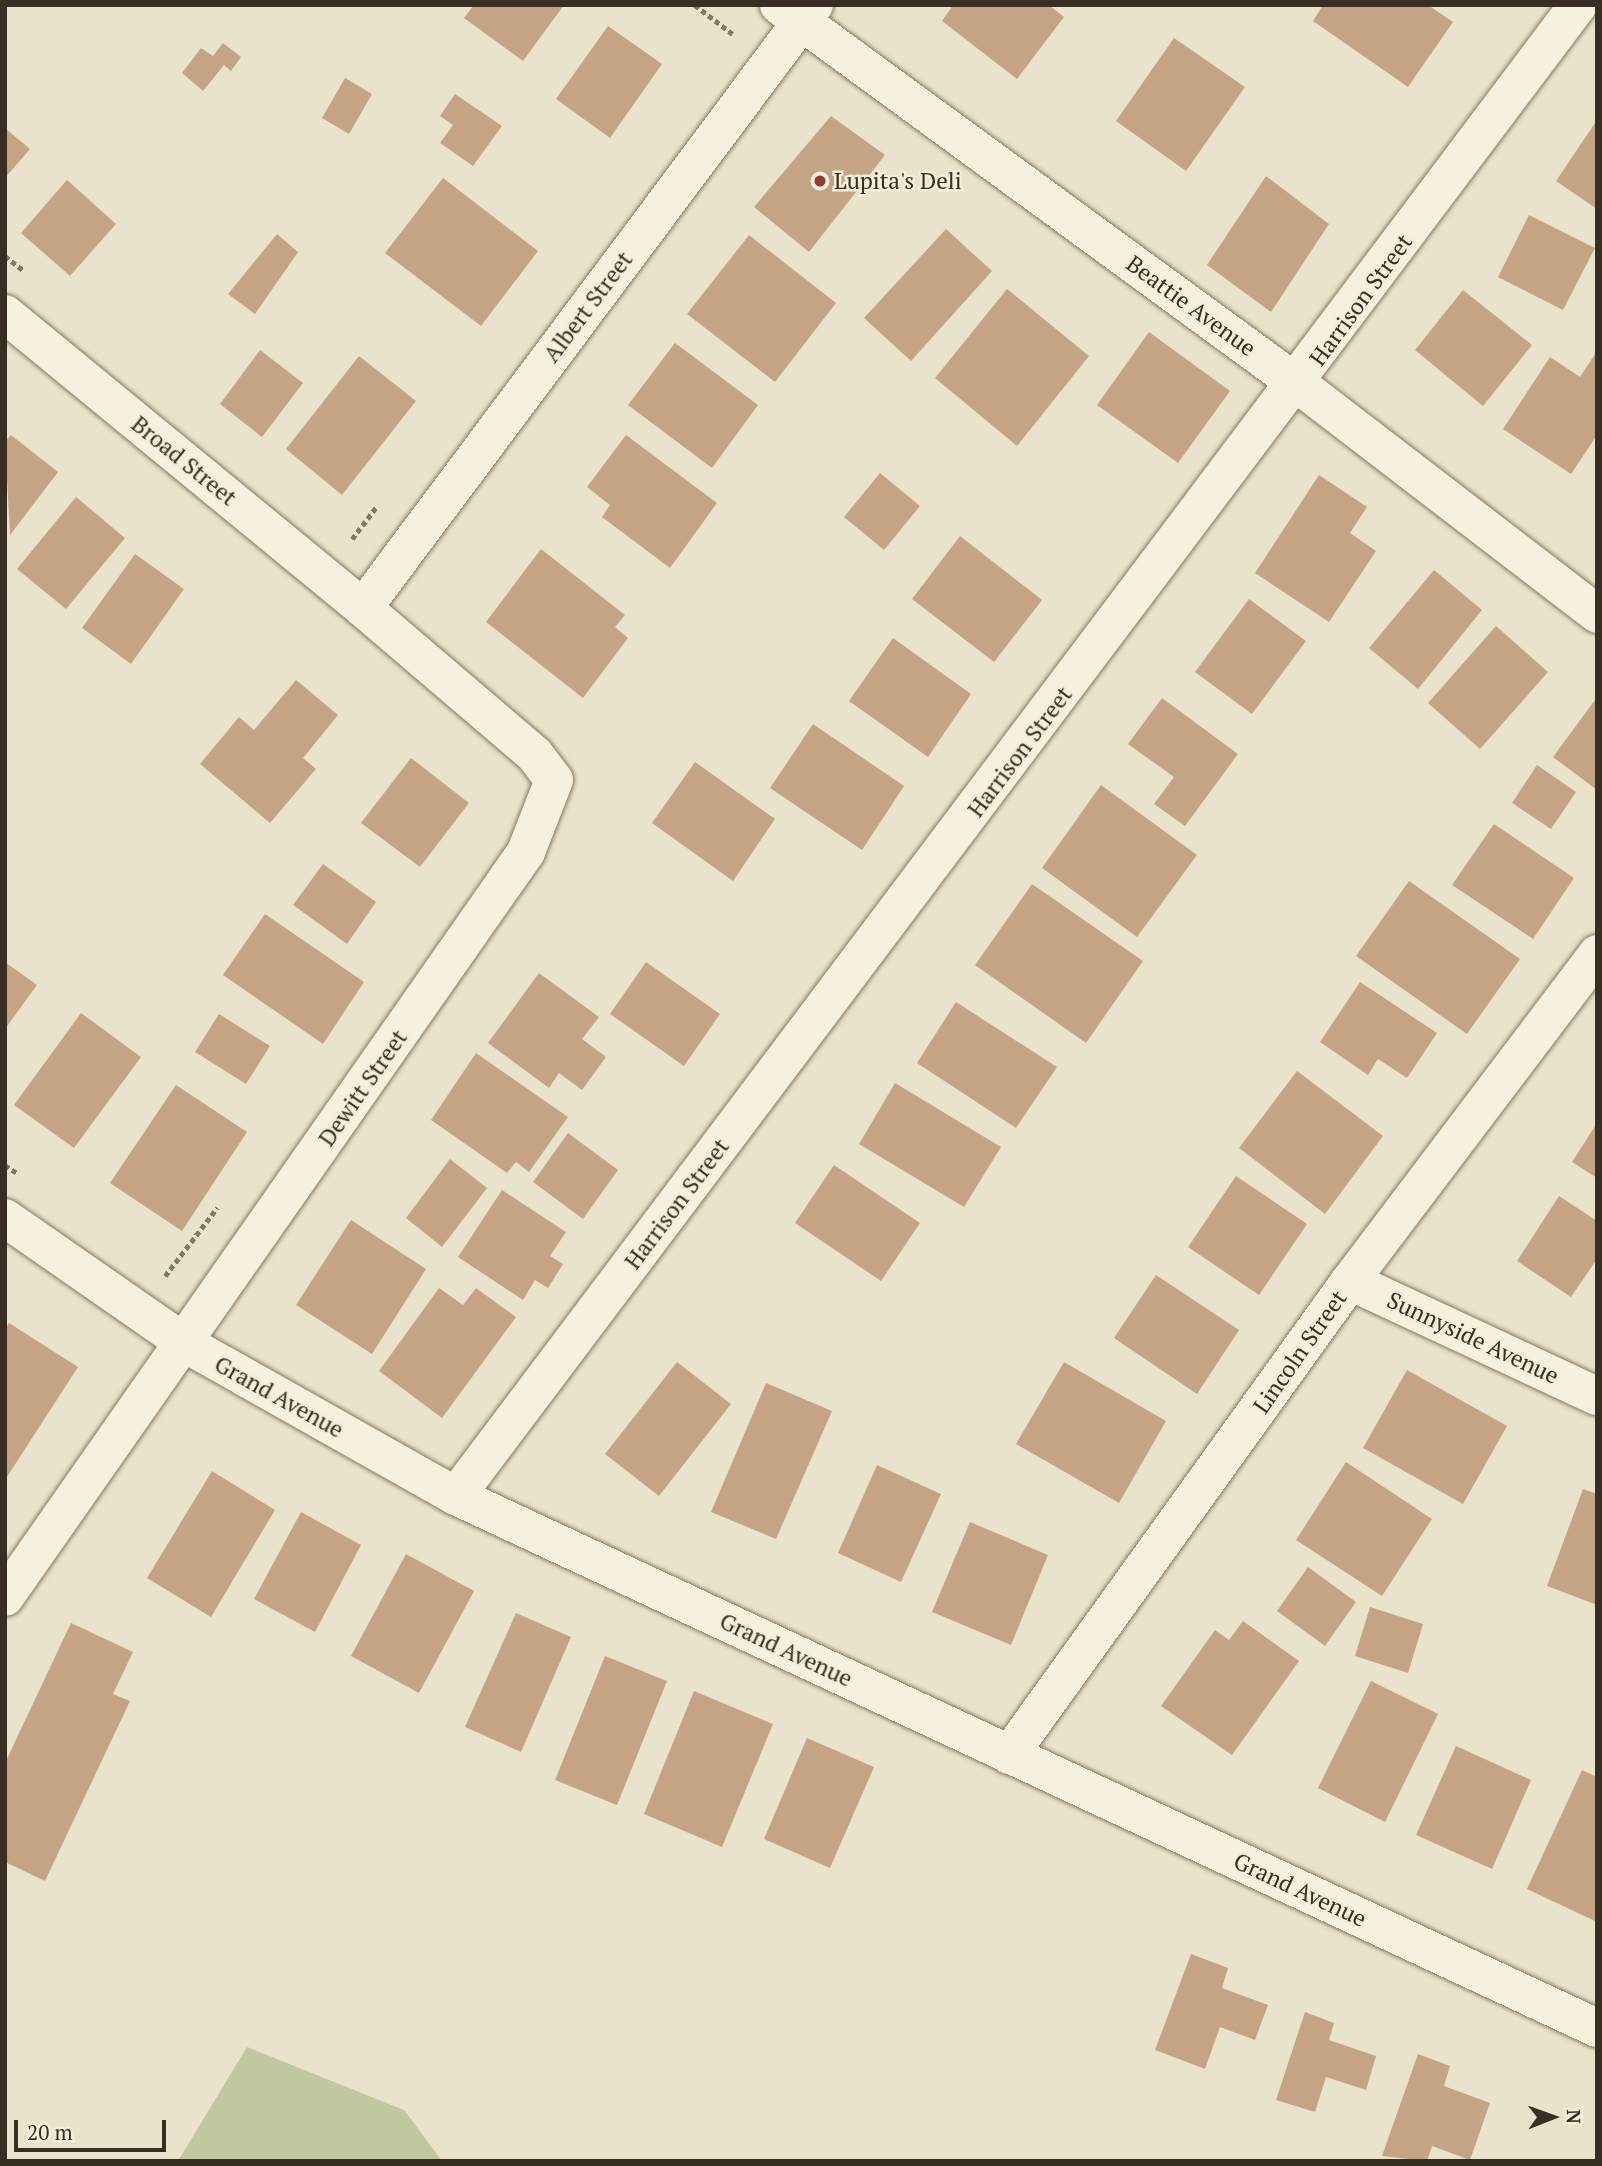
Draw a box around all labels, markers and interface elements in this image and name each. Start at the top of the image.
place label: Lupita's Deli [834,167,962,195]
marker: Lupita's Deli [812,173,828,189]
street label: Harrison Street [1304,229,1418,371]
street label: Albert Street [538,246,638,368]
street label: Beattie Avenue [1121,250,1261,362]
street label: Broad Street [126,410,242,512]
street label: Harrison Street [962,681,1078,823]
street label: Dewitt Street [313,1025,413,1151]
street label: Harrison Street [619,1133,735,1275]
street label: Lincoln Street [1247,1285,1353,1419]
street label: Sunnyside Avenue [1383,1286,1563,1390]
street label: Grand Avenue [210,1350,348,1444]
street label: Grand Avenue [715,1607,857,1693]
street label: Grand Avenue [1229,1847,1371,1933]
north arrow [1518,2082,1588,2152]
scale bar [18,2106,170,2150]
text: N [1562,2109,1587,2124]
text: 20 m [27,2118,73,2146]

